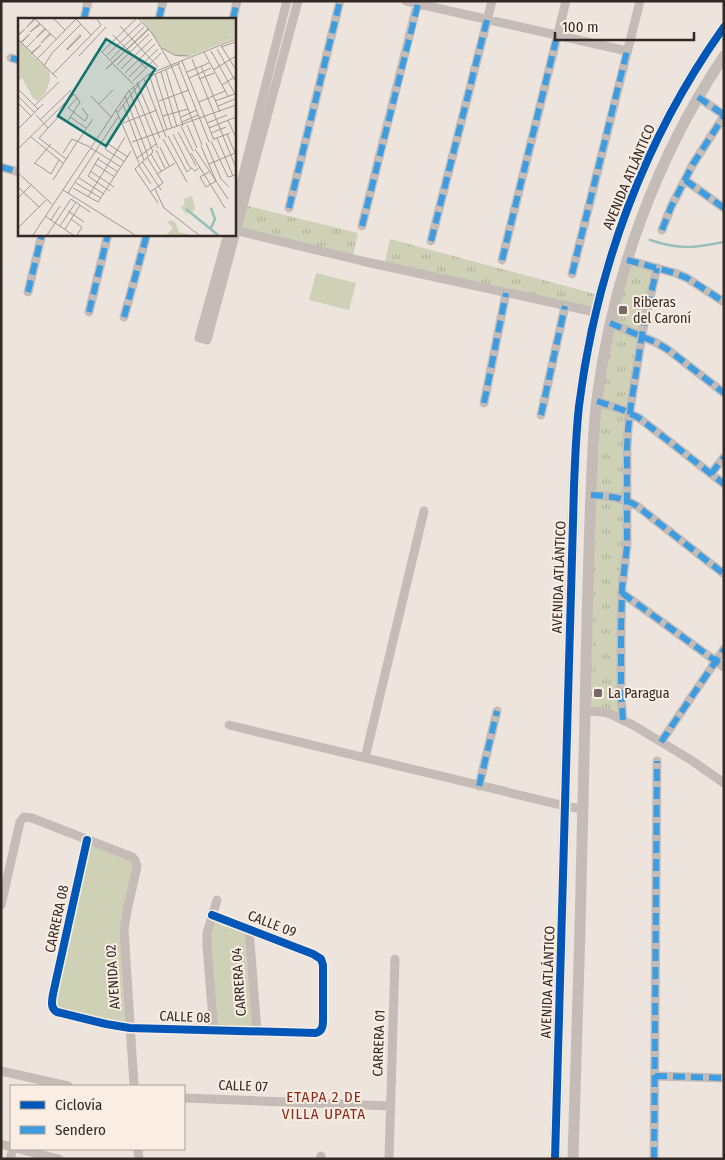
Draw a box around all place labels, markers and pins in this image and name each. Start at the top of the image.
place label: Riberas del Caroní [633,294,691,327]
marker: Riberas del Caroní [617,304,629,316]
place label: La Paragua [608,685,670,702]
marker: La Paragua [592,687,604,699]

